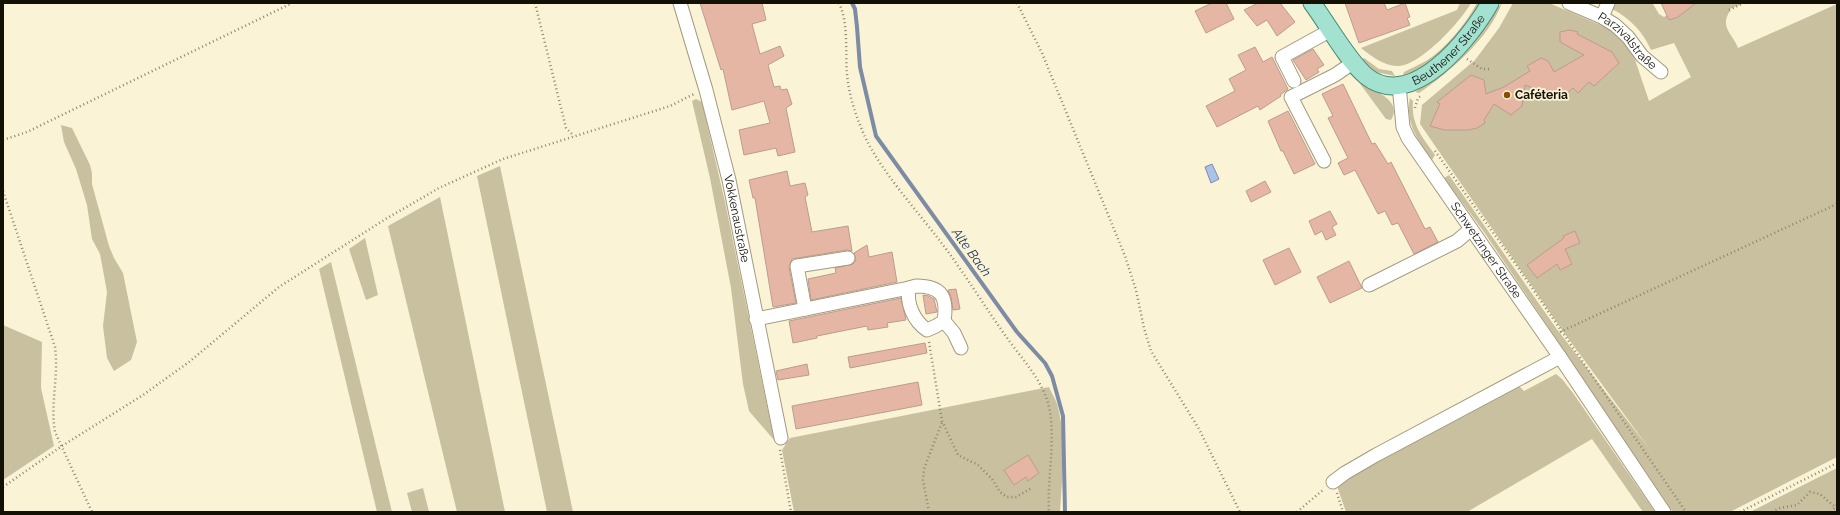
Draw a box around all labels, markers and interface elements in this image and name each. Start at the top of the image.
street label: Parzivalstraße [1595,9,1660,72]
street label: Beuthener Straße [1410,12,1488,88]
place label: Caféteria [1515,88,1568,102]
marker: Caféteria [1502,90,1512,100]
street label: Vokkenaustraße [721,173,752,263]
street label: Schwetzinger Straße [1448,200,1524,301]
water label: Alte Bach [948,224,994,279]

